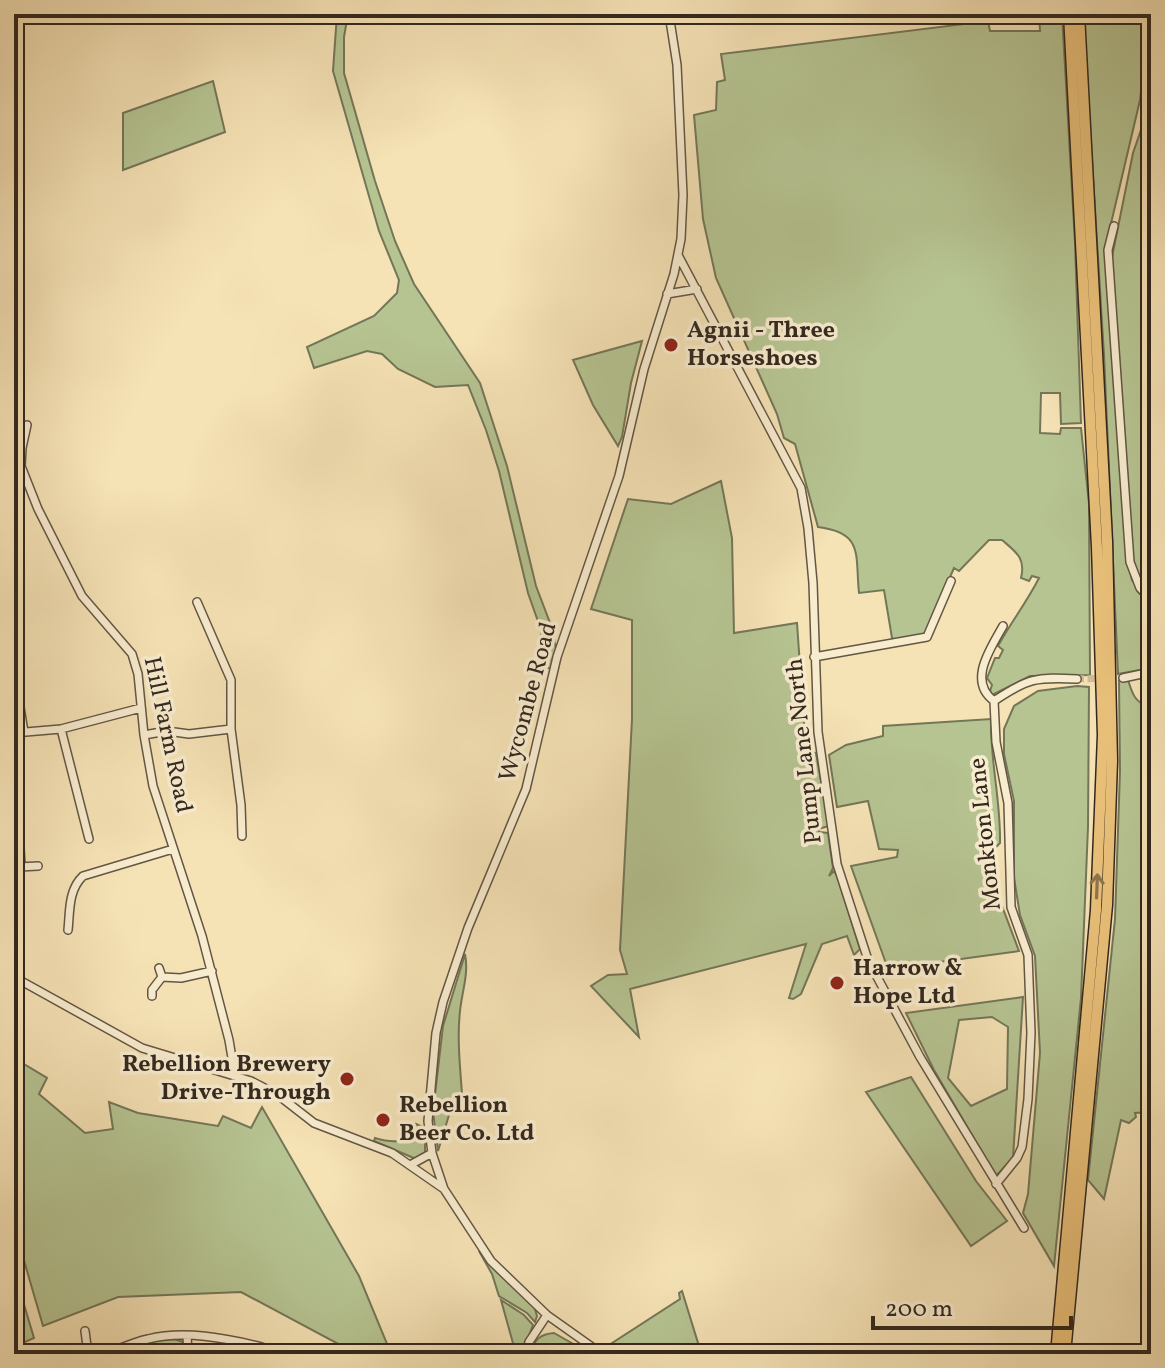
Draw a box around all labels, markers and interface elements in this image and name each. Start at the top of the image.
place label: Agnii - Three Horseshoes [687,314,835,376]
marker: Agnii - Three Horseshoes [662,336,680,354]
street label: Wycombe Road [491,618,567,786]
street label: Hill Farm Road [134,654,200,816]
street label: Pump Lane North [778,656,832,846]
street label: Monkton Lane [961,756,1011,912]
one-way arrow [1090,873,1105,900]
place label: Harrow & Hope Ltd [853,952,963,1014]
marker: Harrow & Hope Ltd [828,974,846,992]
place label: Rebellion Brewery Drive-Through [122,1048,332,1110]
marker: Rebellion Brewery Drive-Through [338,1070,356,1088]
place label: Rebellion Beer Co. Ltd [399,1089,535,1151]
marker: Rebellion Beer Co. Ltd [374,1111,392,1129]
scale bar [873,1280,1071,1330]
text: 200 m [885,1293,953,1327]

